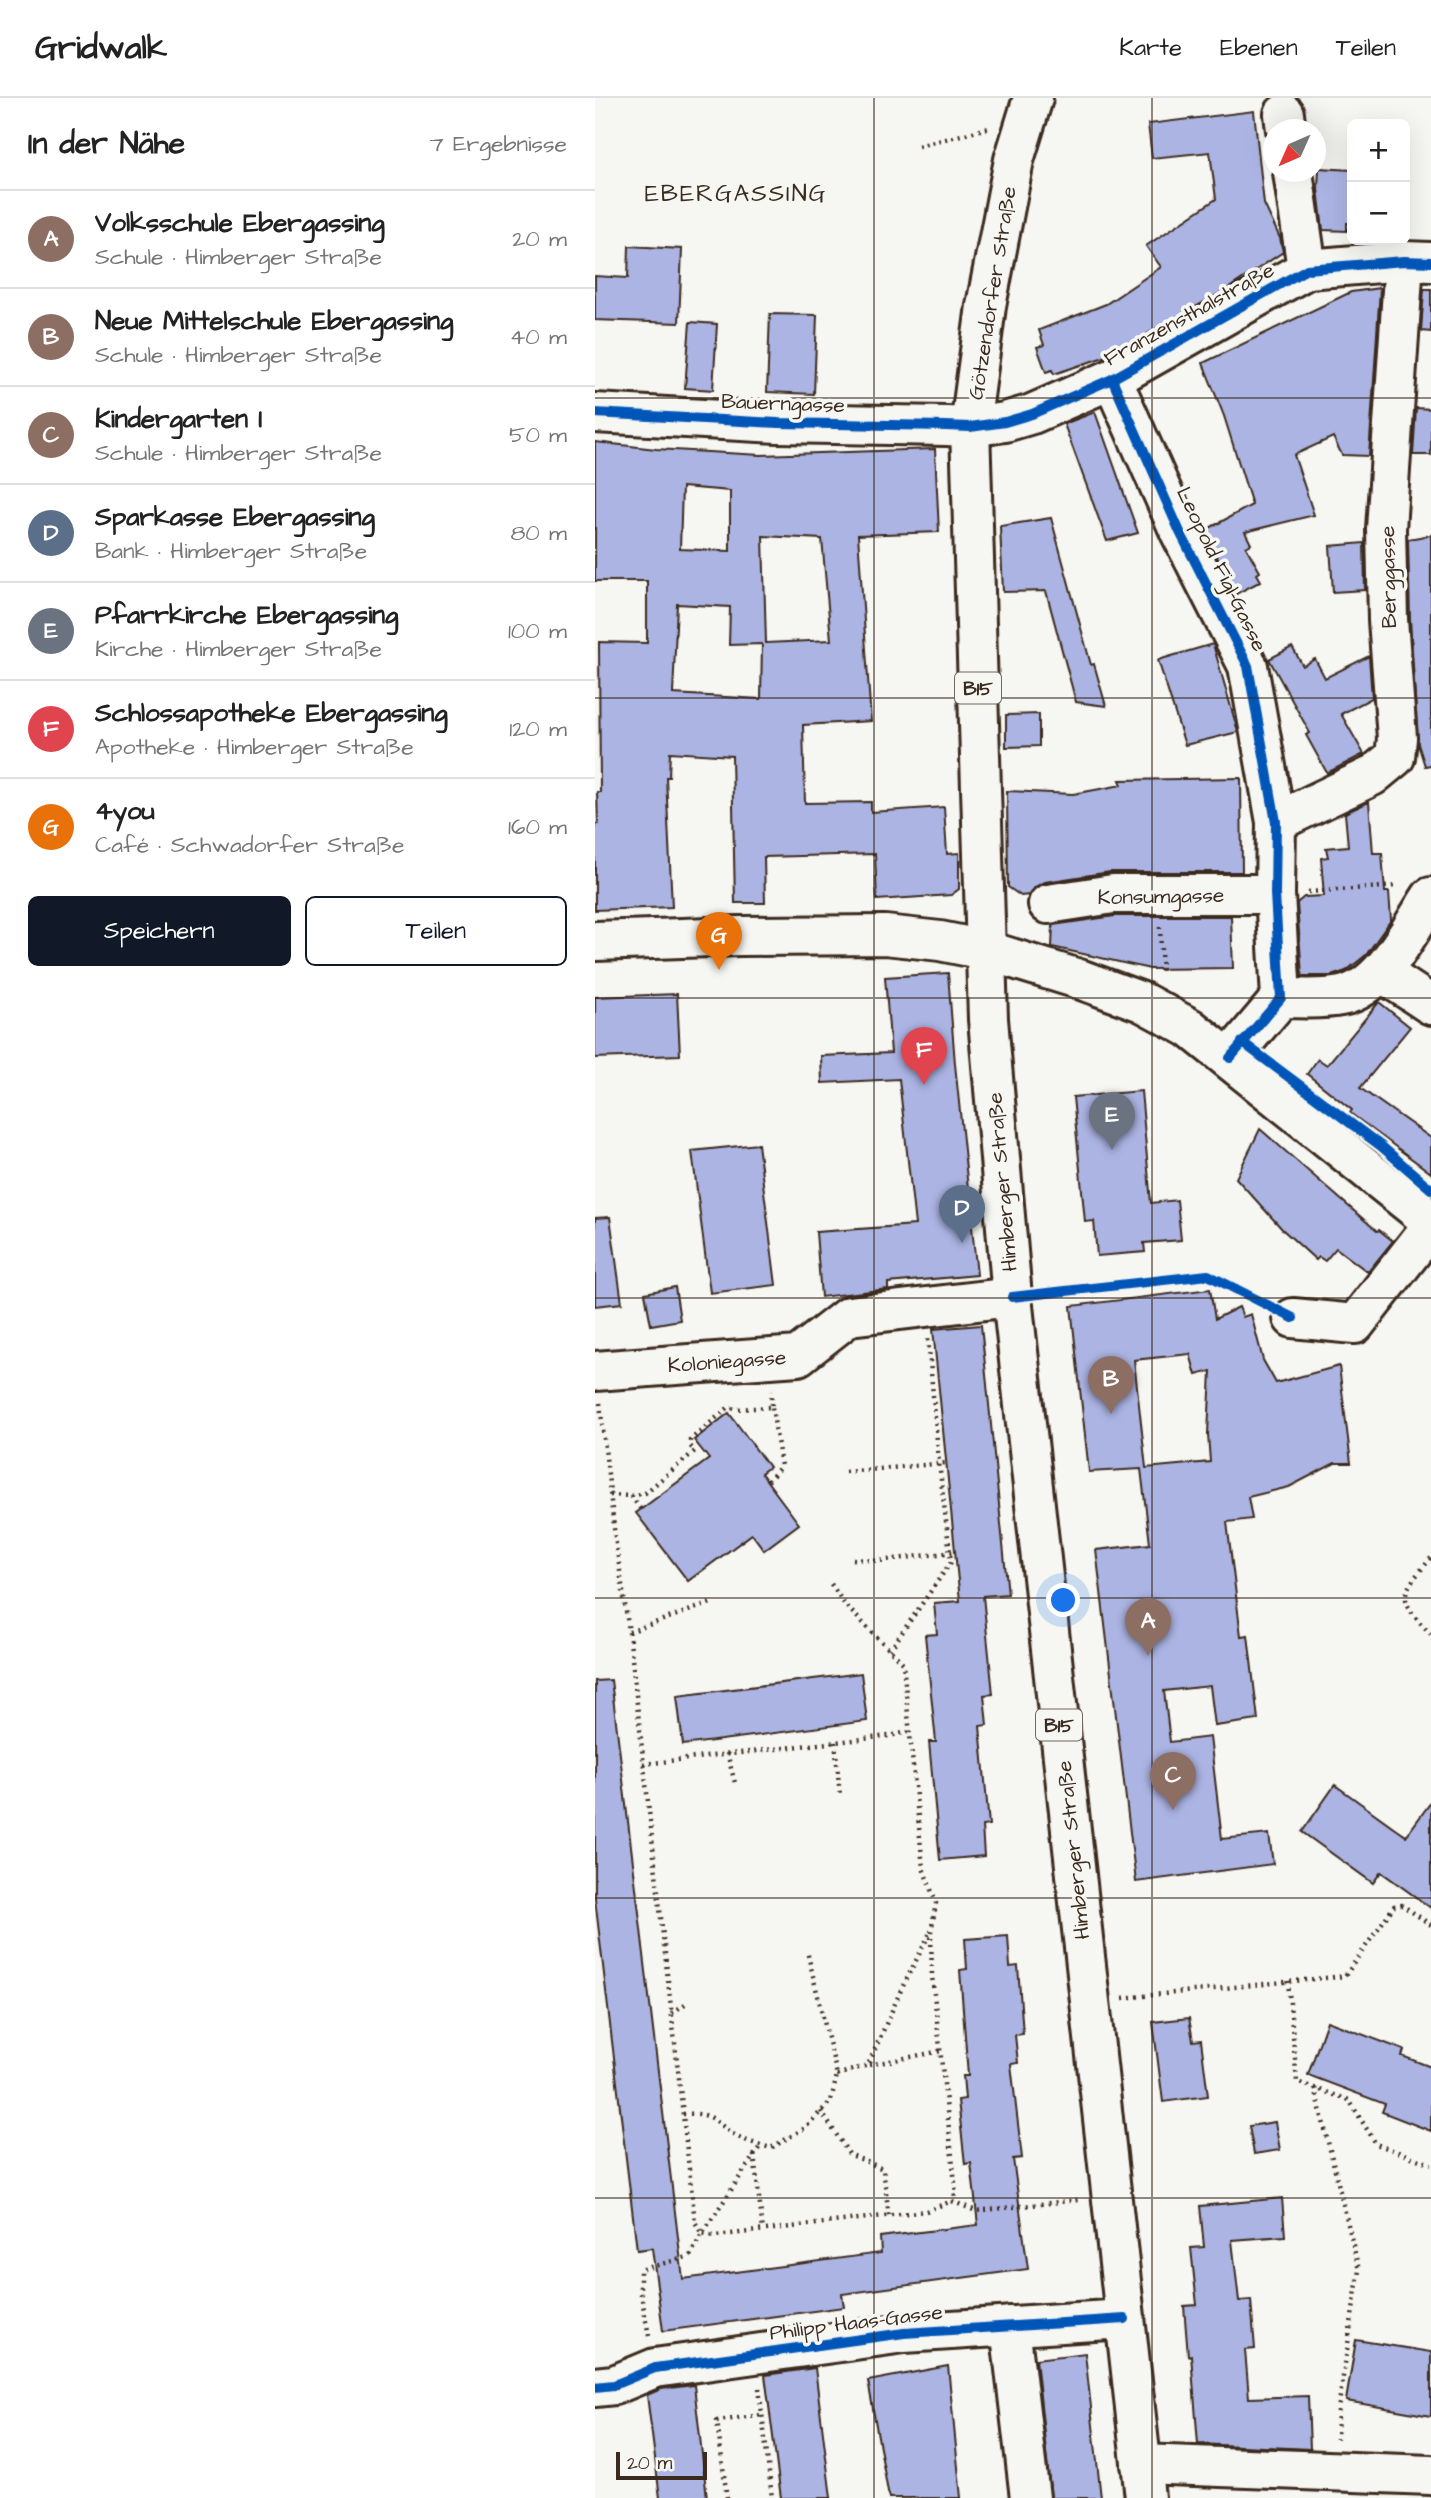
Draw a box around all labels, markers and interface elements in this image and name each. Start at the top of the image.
text: Gridwalk [35,25,167,71]
text: Karte [1119,31,1182,65]
text: Ebenen [1220,31,1298,65]
text: Teilen [1336,31,1396,65]
north arrow [1263,119,1326,182]
map controls [1347,119,1410,245]
button: + [1347,119,1410,182]
text: In der Nähe [28,123,185,165]
text: 7 Ergebnisse [430,128,567,160]
district label: EBERGASSING [645,177,827,211]
button: − [1347,182,1410,245]
street label: Götzendorfer Straße [961,184,1024,402]
text: Volksschule Ebergassing [95,205,385,241]
text: A [44,223,58,255]
text: 20 m [512,223,567,255]
text: Schule · Himberger Straße [95,241,382,273]
street label: Franzensthalstraße [1099,256,1280,373]
text: Neue Mittelschule Ebergassing [95,303,453,339]
text: B [43,321,59,353]
text: 40 m [510,321,567,353]
text: Schule · Himberger Straße [95,339,382,371]
street label: Bauerngasse [721,387,845,422]
text: Kindergarten I [95,401,262,437]
text: C [43,419,59,451]
text: 50 m [509,419,567,451]
text: Schule · Himberger Straße [95,437,382,469]
street label: Leopold Figl-Gasse [1167,482,1274,657]
text: Sparkasse Ebergassing [95,499,375,535]
text: D [44,517,58,549]
text: 80 m [510,517,567,549]
street label: Berggasse [1373,525,1406,629]
text: Bank · Himberger Straße [95,535,367,567]
text: Pfarrkirche Ebergassing [95,597,398,633]
text: E [44,615,58,647]
text: 100 m [508,615,567,647]
text: Kirche · Himberger Straße [95,633,382,665]
road number: B15 [955,673,1001,704]
text: Schlossapotheke Ebergassing [95,695,448,731]
text: F [43,713,59,745]
text: 120 m [509,713,567,745]
text: Apotheke · Himberger Straße [95,731,414,763]
text: 4you [95,793,155,829]
text: G [43,811,59,843]
text: 160 m [508,811,567,843]
text: Café · Schwadorfer Straße [95,829,404,861]
street label: Konsumgasse [1097,881,1225,914]
button: Speichern [28,896,291,966]
button: Teilen [305,896,567,966]
pin: G [696,912,742,970]
pin: F [901,1027,947,1085]
street label: Himberger Straße [980,1091,1027,1273]
pin: E [1089,1092,1135,1150]
pin: D [939,1185,985,1243]
street label: Koloniegasse [667,1343,787,1382]
pin: B [1088,1356,1134,1414]
your location [1046,1583,1080,1617]
pin: A [1125,1598,1171,1656]
road number: B15 [1036,1709,1082,1740]
pin: C [1150,1752,1196,1810]
street label: Himberger Straße [1050,1759,1099,1941]
street label: Philipp Haas-Gasse [768,2297,944,2348]
scale bar [616,2449,707,2481]
text: 20 m [627,2450,672,2477]

